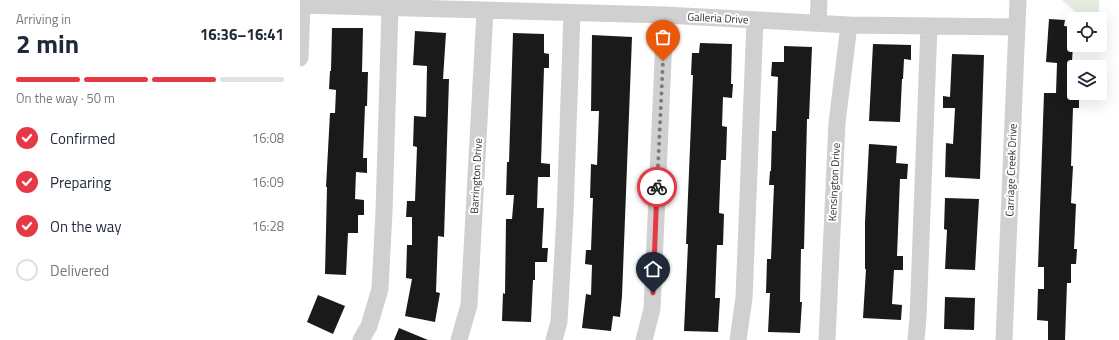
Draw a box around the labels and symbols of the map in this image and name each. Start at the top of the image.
street label: Galleria Drive [687,8,749,28]
pin [646,20,680,61]
street label: Carriage Creek Drive [1001,123,1021,217]
street label: Barrington Drive [466,137,486,214]
street label: Kensington Drive [824,142,844,222]
courier [637,167,677,207]
pin [636,252,670,293]

